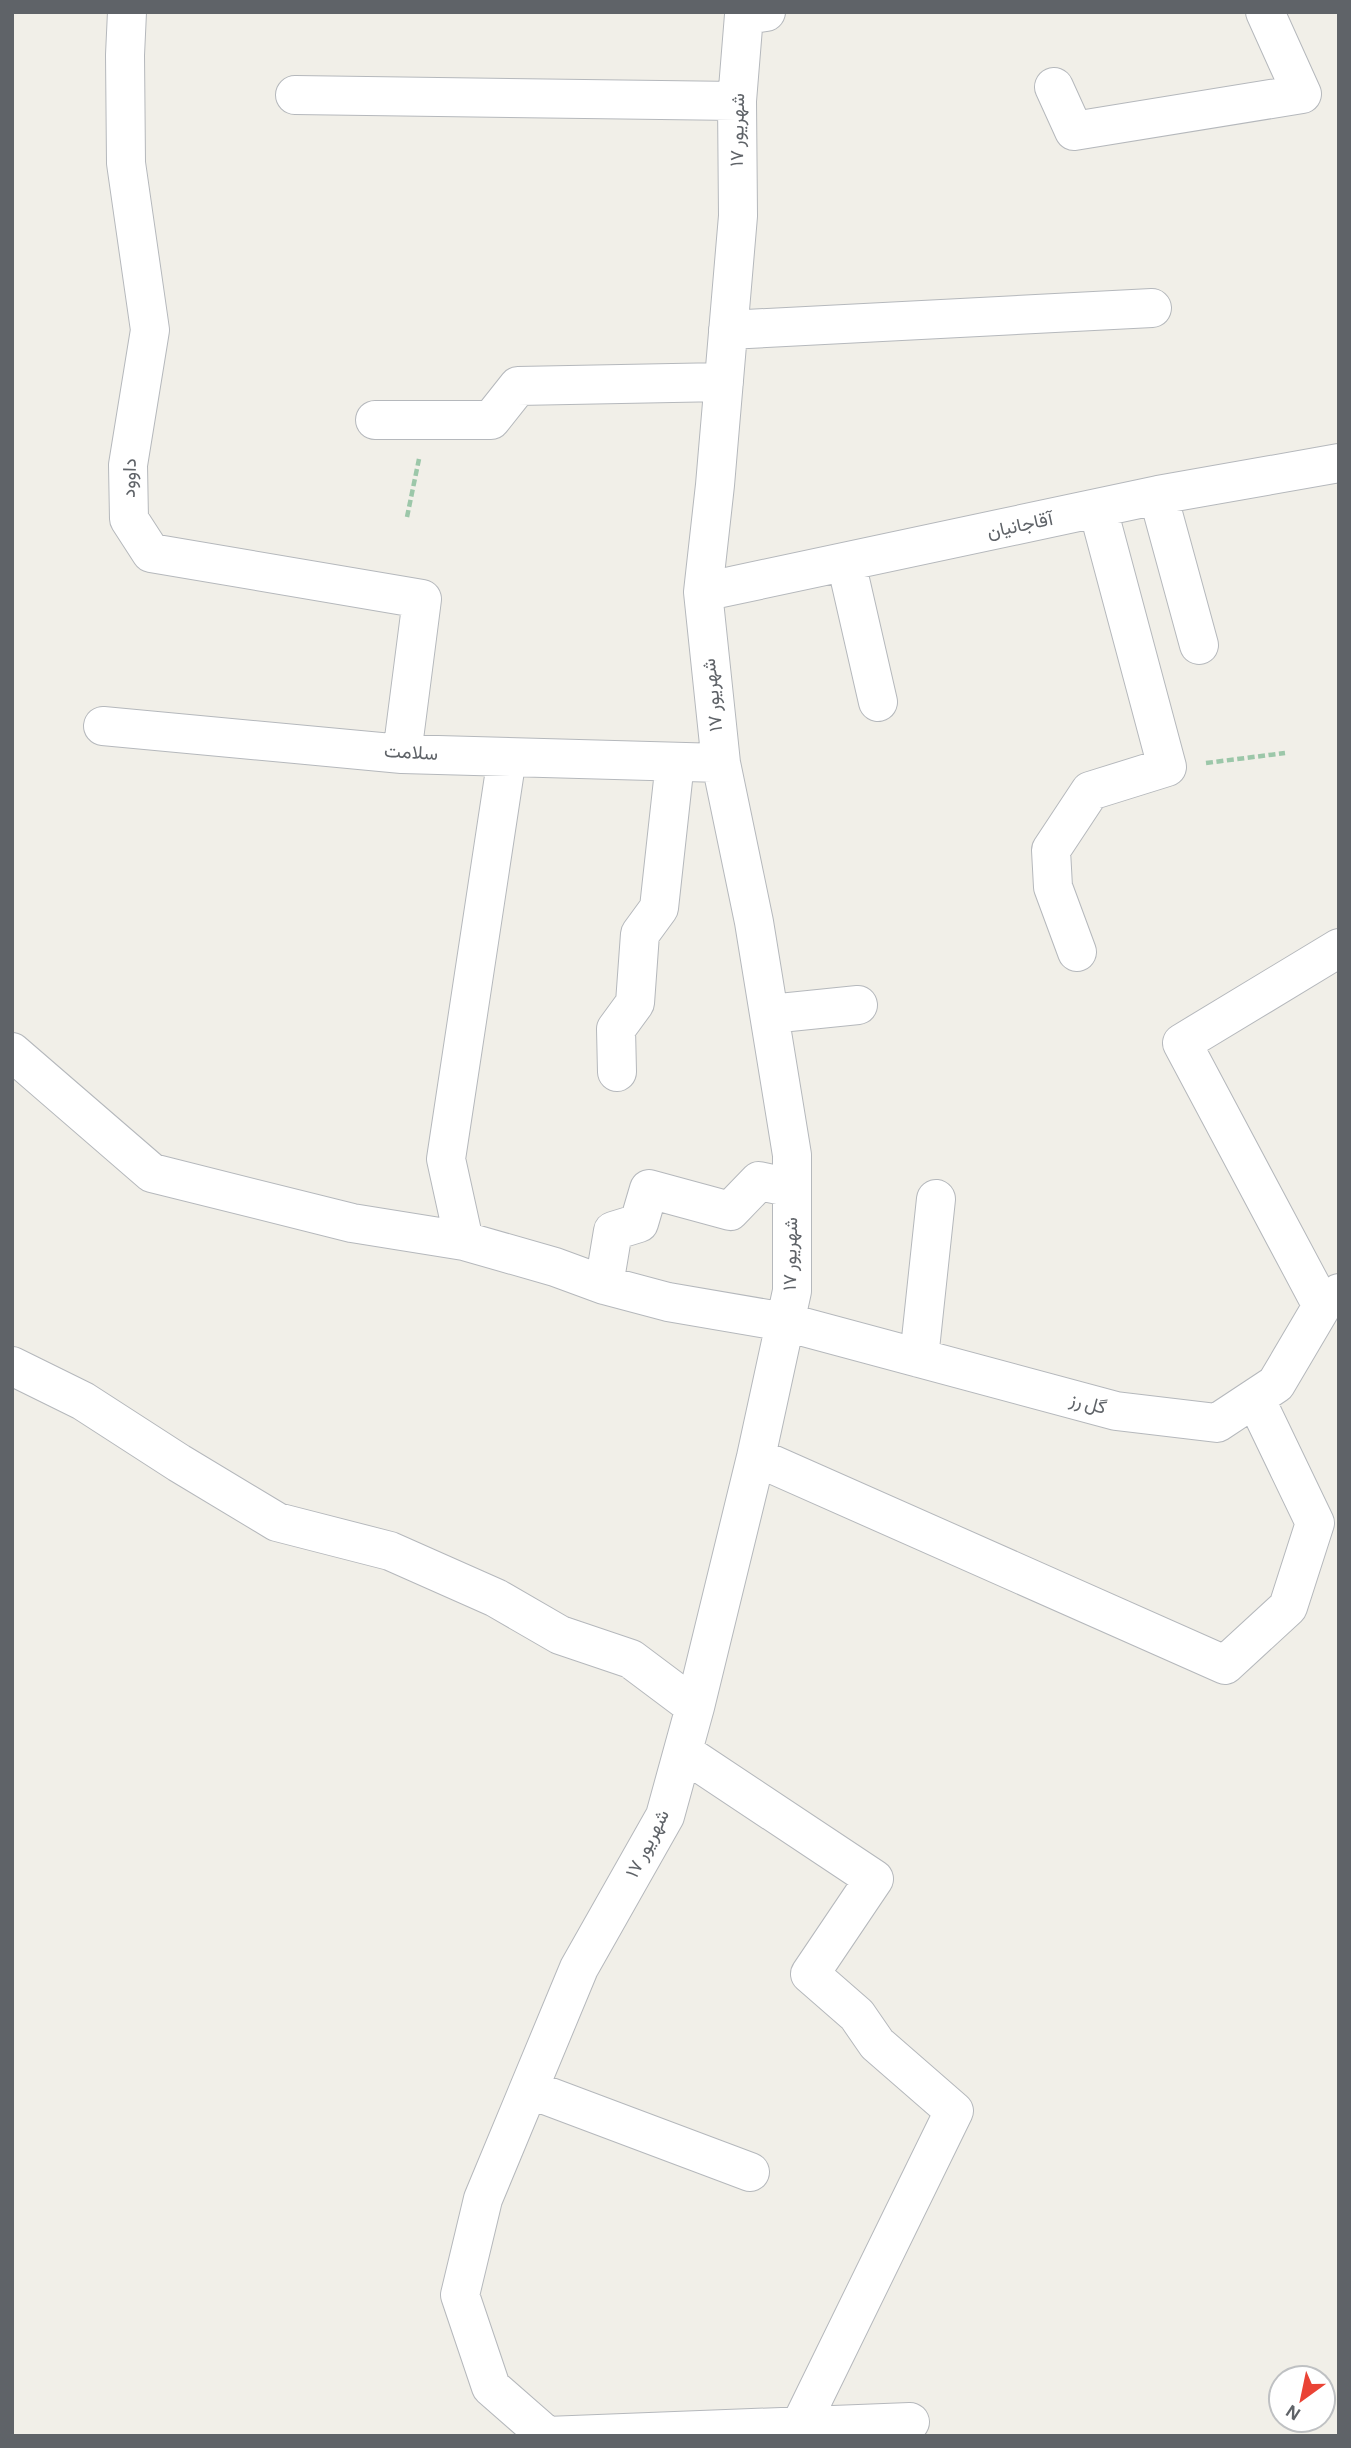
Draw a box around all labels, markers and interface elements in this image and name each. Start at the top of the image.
street label: ۱۷ شهریور [728,93,749,167]
street label: داوود [120,458,141,498]
street label: آقاجانیان [985,508,1056,543]
street label: ۱۷ شهریور [700,657,727,733]
street label: سلامت [383,742,439,764]
street label: ۱۷ شهریور [781,1217,802,1291]
street label: گل رز [1066,1389,1109,1419]
street label: ۱۷ شهریور [623,1807,674,1882]
north arrow [1267,2364,1337,2434]
text: N [1283,2400,1304,2424]

